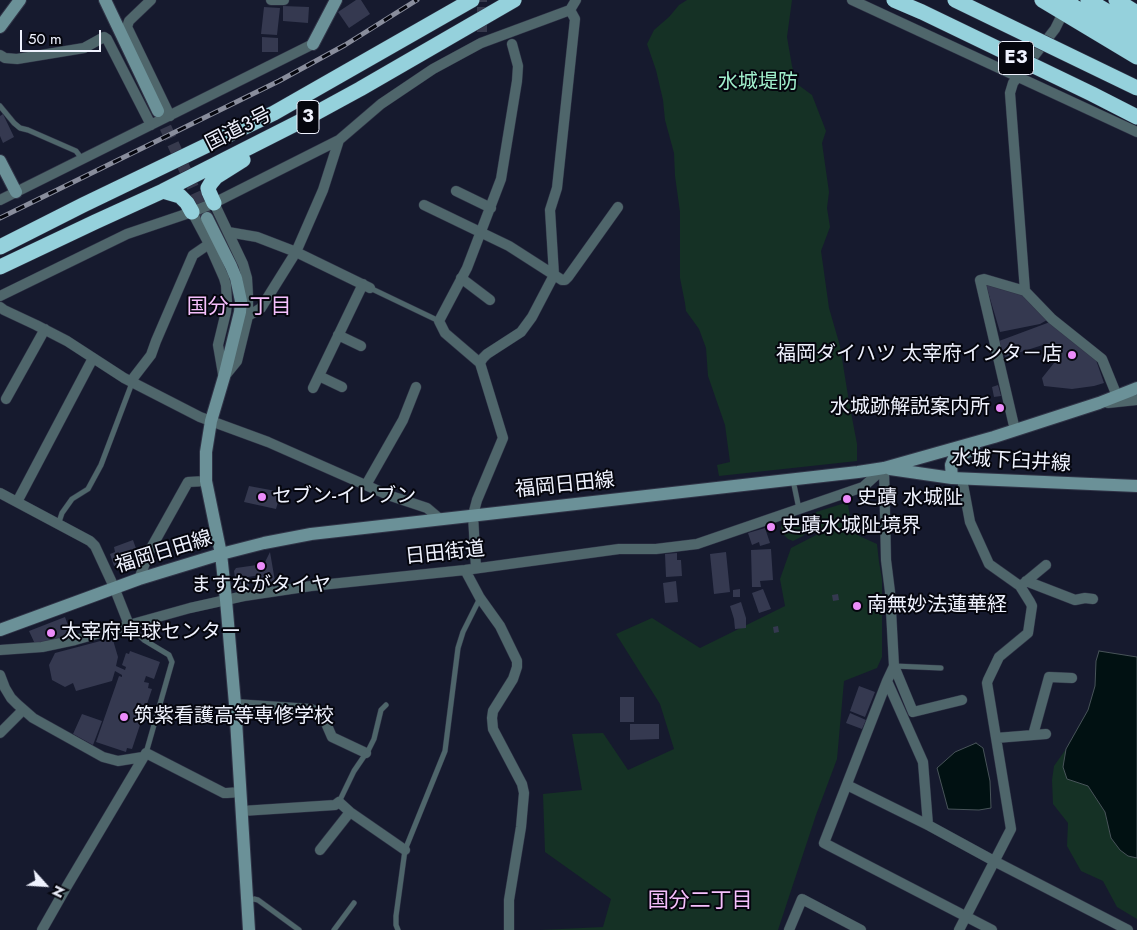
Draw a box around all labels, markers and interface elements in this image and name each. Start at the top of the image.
scale bar [22,20,104,52]
text: 50 m [28,28,62,50]
road number: E3 [998,42,1034,74]
park label: 水城堤防 [718,71,798,95]
road number: 3 [297,100,319,134]
street label: 国道3号 [202,103,276,157]
district label: 国分一丁目 [187,295,291,321]
place label: 福岡ダイハツ 太宰府インタ－店 [776,343,1062,367]
marker: 福岡ダイハツ 太宰府インタ－店 [1066,349,1078,361]
place label: 水城跡解説案内所 [830,396,990,420]
marker: 水城跡解説案内所 [994,402,1006,414]
street label: 水城下臼井線 [950,447,1072,477]
street label: 福岡日田線 [514,469,616,503]
place label: セブン-イレブン [272,485,416,509]
place label: 史蹟 水城阯 [857,487,963,511]
marker: セブン-イレブン [256,491,268,503]
marker: 史蹟 水城阯 [841,493,853,505]
place label: 史蹟水城阯境界 [781,515,921,539]
marker: 史蹟水城阯境界 [765,521,777,533]
street label: 福岡日田線 [113,527,215,579]
street label: 日田街道 [404,538,486,570]
marker: ますながタイヤ [255,560,267,572]
place label: ますながタイヤ [191,574,331,598]
place label: 南無妙法蓮華経 [867,594,1007,618]
marker: 南無妙法蓮華経 [851,600,863,612]
place label: 太宰府卓球センター [61,621,241,645]
marker: 太宰府卓球センター [45,627,57,639]
place label: 筑紫看護高等専修学校 [134,705,334,729]
marker: 筑紫看護高等専修学校 [118,711,130,723]
north arrow [20,860,70,910]
text: N [47,882,70,901]
district label: 国分二丁目 [648,889,752,915]

